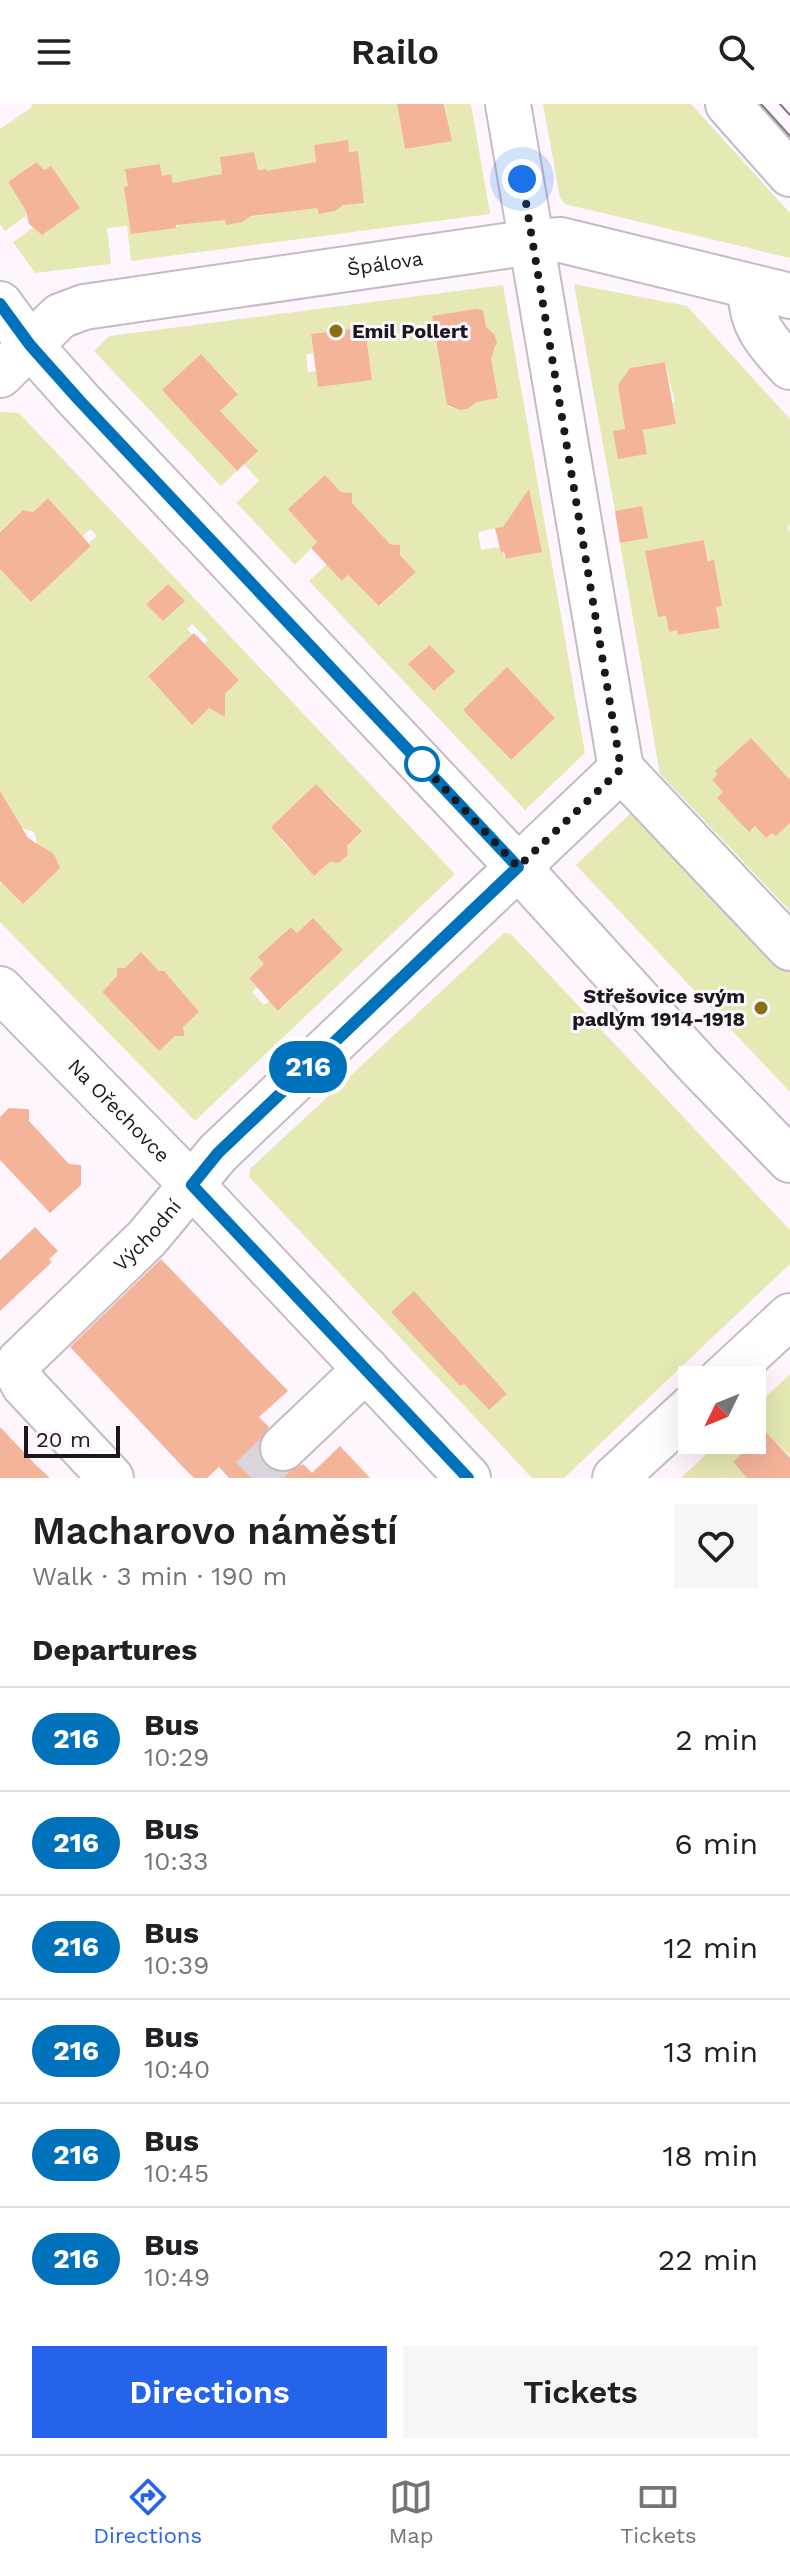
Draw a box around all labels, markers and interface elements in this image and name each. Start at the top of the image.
icon: menu [32,30,76,74]
icon: search [714,30,758,74]
text: Railo [351,31,439,73]
your location [502,159,542,199]
street label: Špálova [346,246,425,281]
place label: Emil Pollert [352,319,468,343]
marker: Emil Pollert [327,322,345,340]
unlabelled marker [405,747,439,781]
place label: Střešovice svým padlým 1914-1918 [572,984,745,1031]
marker: Střešovice svým padlým 1914-1918 [752,999,770,1017]
line badge: 216 [262,1041,354,1093]
text: 216 [285,1050,331,1083]
street label: Na Ořechovce [63,1054,175,1167]
street label: Východní [108,1195,186,1276]
north arrow [678,1366,766,1454]
map controls [678,1366,766,1454]
scale bar [24,1422,120,1458]
text: 20 m [36,1427,91,1452]
button: heart [674,1504,758,1588]
text: Macharovo náměstí [32,1509,398,1553]
text: Walk · 3 min · 190 m [32,1561,287,1591]
text: Departures [32,1632,197,1667]
text: Bus [144,1707,199,1742]
text: 216 [53,1722,99,1755]
text: 2 min [675,1722,758,1757]
text: 10:29 [144,1742,209,1772]
text: Bus [144,1811,199,1846]
text: 216 [53,1826,99,1859]
text: 6 min [674,1826,758,1861]
text: 10:33 [144,1846,208,1876]
text: Bus [144,1915,199,1950]
text: 216 [53,1930,99,1963]
text: 12 min [663,1930,758,1965]
text: 10:39 [144,1950,209,1980]
text: Bus [144,2019,199,2054]
text: 216 [53,2034,99,2067]
text: 13 min [663,2034,758,2069]
text: 10:40 [144,2054,210,2084]
text: Bus [144,2123,199,2158]
text: 216 [53,2138,99,2171]
text: 18 min [662,2138,758,2173]
text: 10:45 [144,2158,209,2188]
text: Bus [144,2227,199,2262]
text: 216 [53,2242,99,2275]
text: 22 min [658,2242,758,2277]
text: 10:49 [144,2262,210,2292]
button: Directions [32,2346,387,2438]
button: Tickets [403,2346,758,2438]
tab: Directions [93,2475,202,2548]
tab: Map [389,2475,434,2548]
tab: Tickets [620,2475,697,2548]

